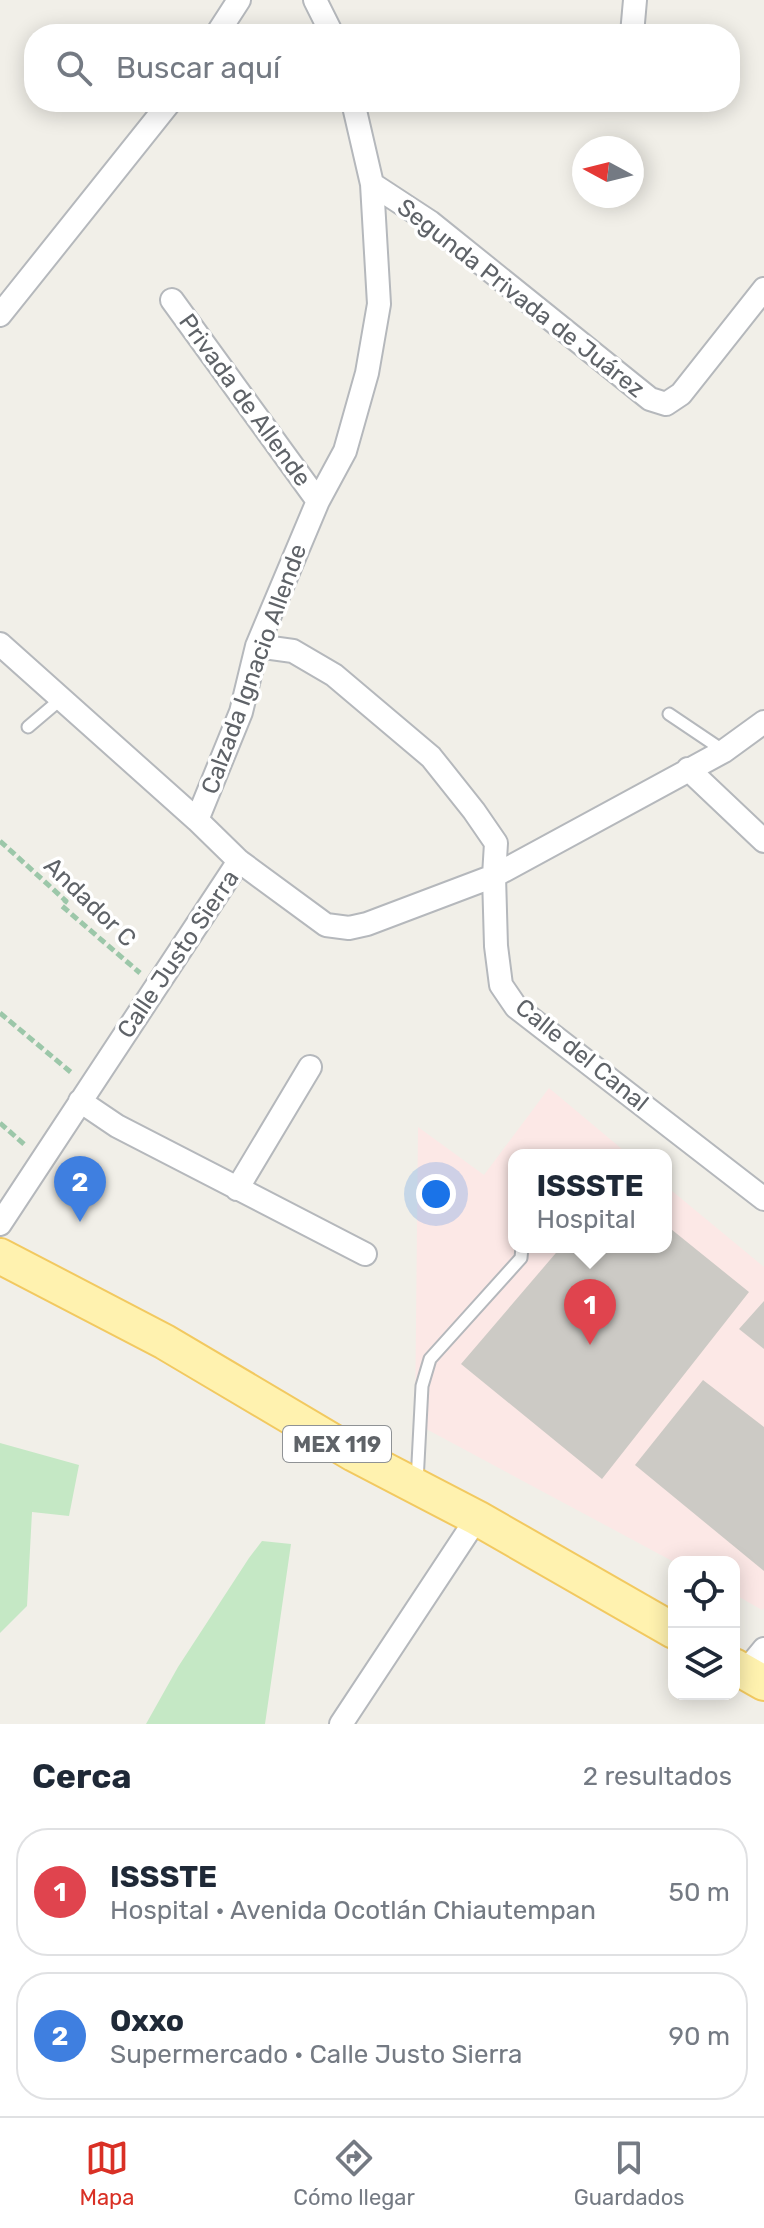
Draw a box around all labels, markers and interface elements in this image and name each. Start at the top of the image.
search box [24,24,740,112]
icon: search [52,46,96,90]
text: Buscar aquí [116,50,280,86]
north arrow [572,136,644,208]
street label: Segunda Privada de Juárez [392,193,650,403]
street label: Privada de Allende [173,308,317,492]
street label: Calzada Ignacio Allende [196,540,312,798]
street label: Andador C [38,851,142,953]
street label: Calle Justo Sierra [111,865,245,1043]
street label: Calle del Canal [510,993,654,1117]
popup [508,1149,672,1253]
pin: 2 [54,1156,106,1222]
text: ISSSTE [536,1168,644,1204]
your location [416,1174,456,1214]
text: Hospital [536,1204,636,1235]
pin: 1 [564,1279,616,1345]
road number: MEX 119 [283,1426,391,1462]
map controls [668,1556,740,1700]
button: locate [668,1556,740,1628]
button: layers [668,1628,740,1700]
text: Cerca [32,1756,131,1797]
text: 2 resultados [583,1761,732,1792]
text: ISSSTE [110,1859,217,1895]
text: 1 [54,1877,66,1908]
text: 50 m [669,1877,730,1908]
text: Hospital · Avenida Ocotlán Chiautempan [110,1895,596,1926]
text: Oxxo [110,2003,184,2039]
text: 2 [52,2021,68,2052]
text: 90 m [669,2021,730,2052]
text: Supermercado · Calle Justo Sierra [110,2039,522,2070]
tab: Mapa [79,2136,134,2211]
tab: Cómo llegar [293,2136,415,2211]
tab: Guardados [574,2136,684,2211]

